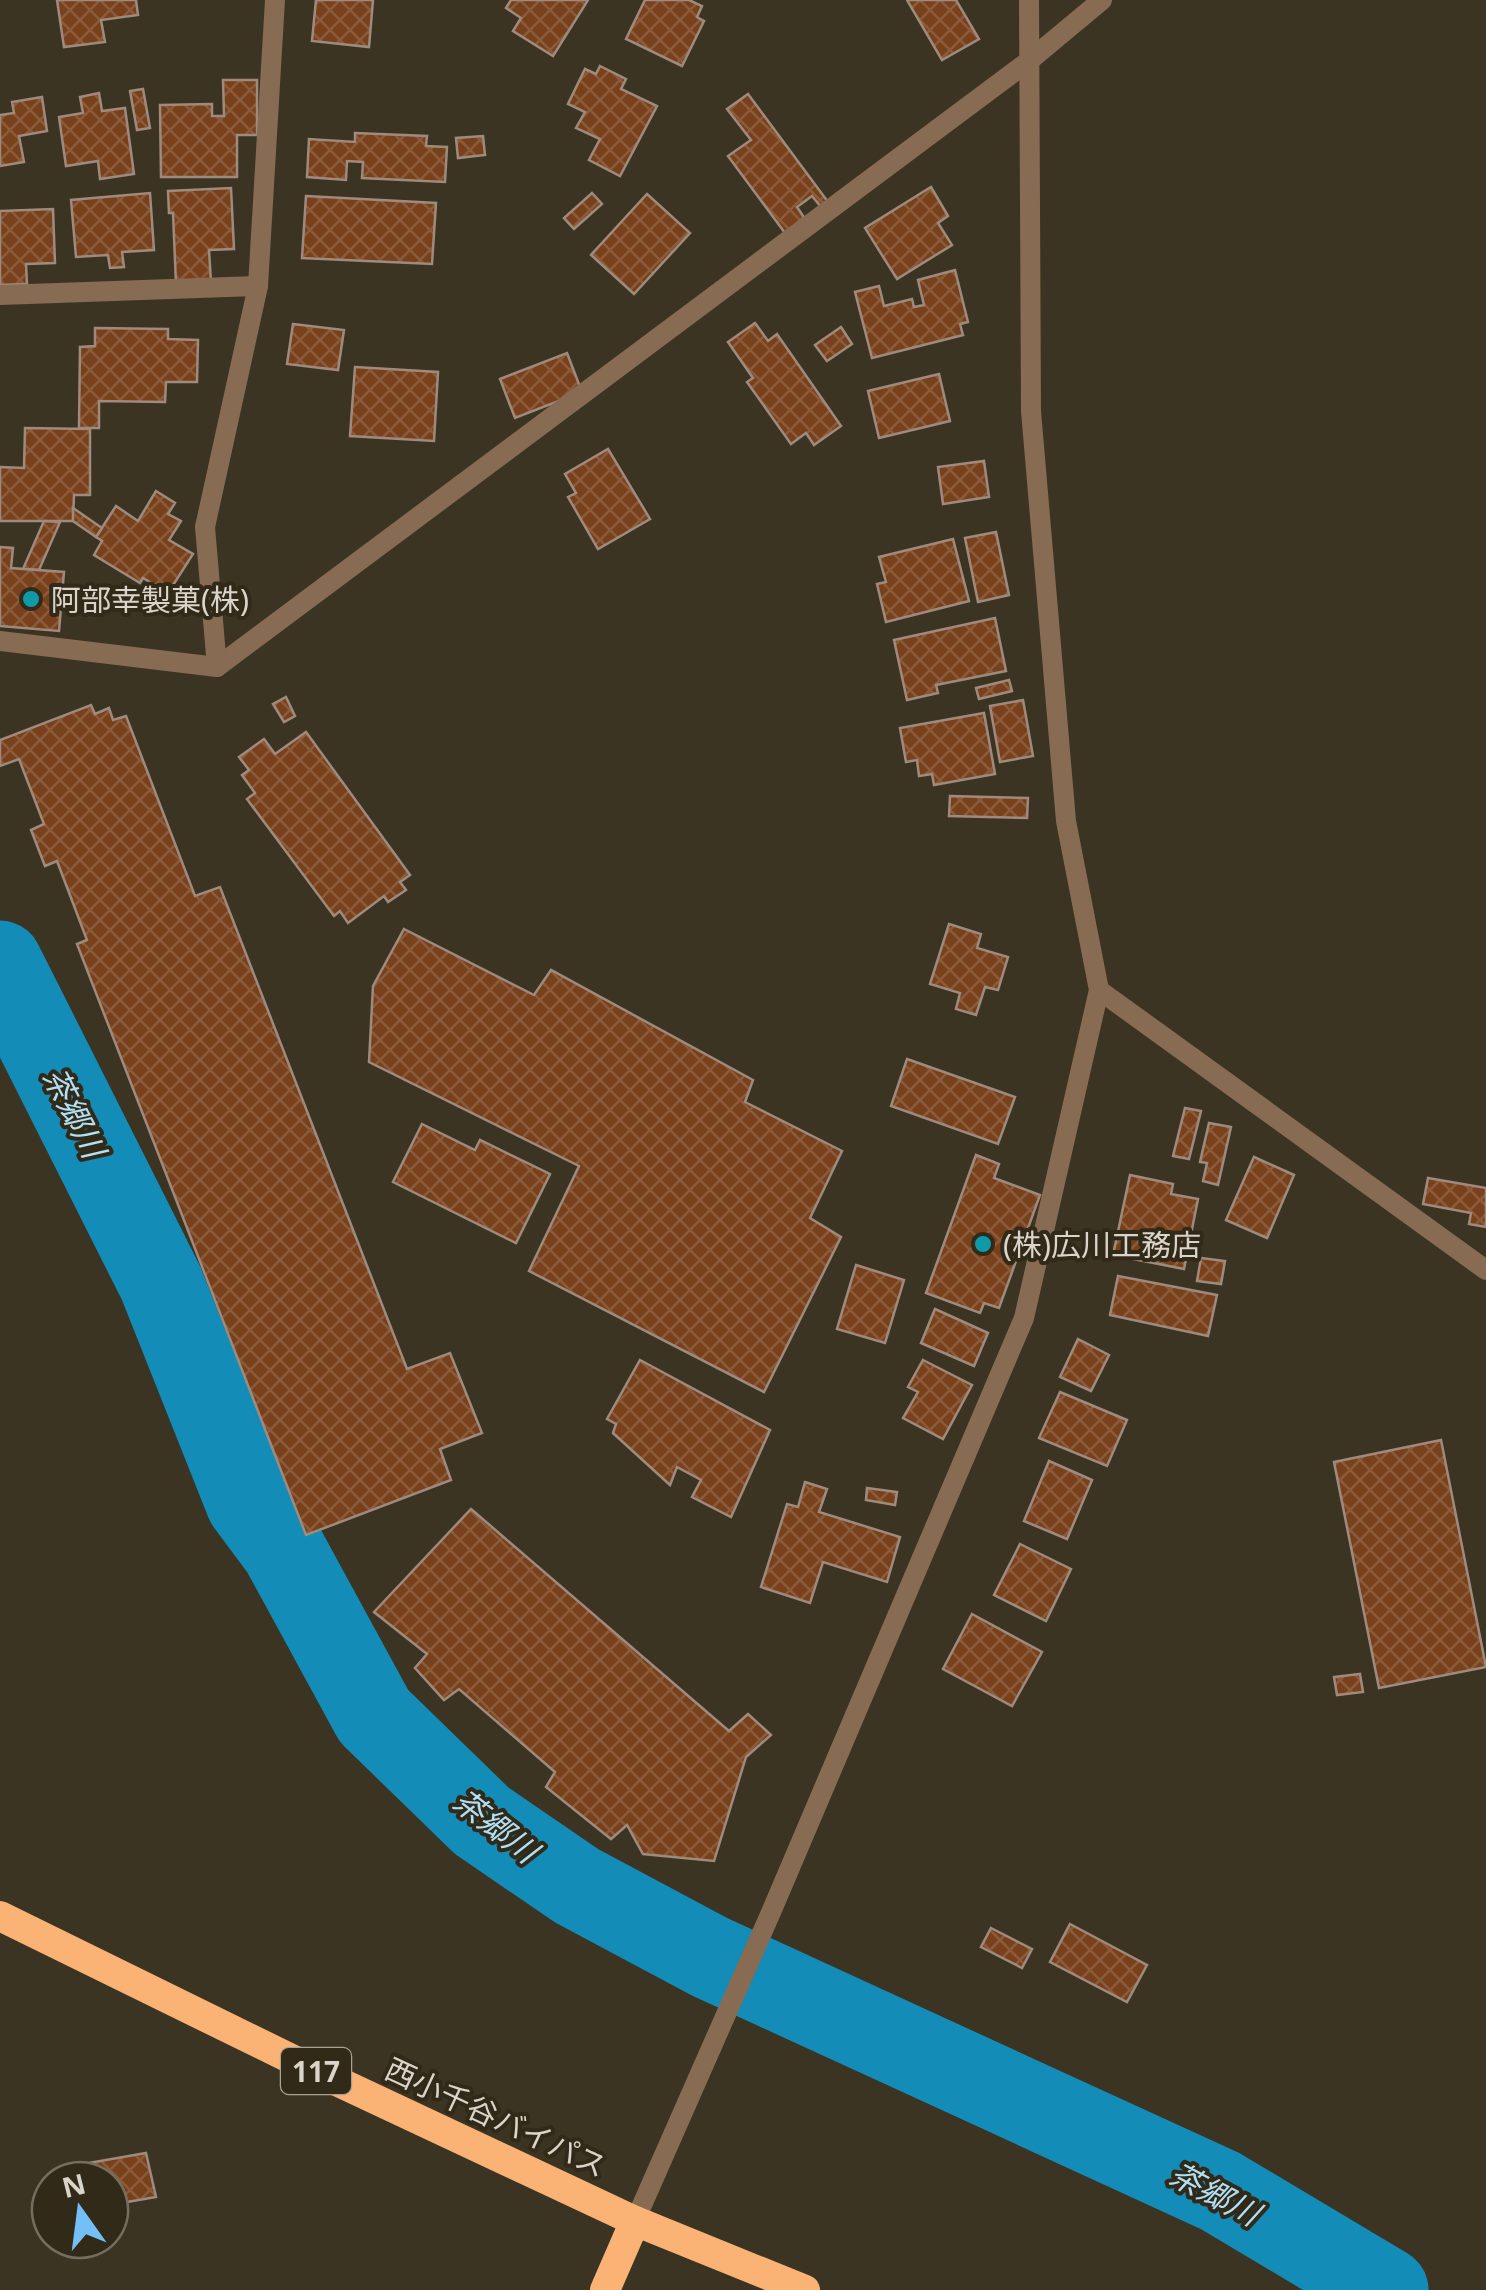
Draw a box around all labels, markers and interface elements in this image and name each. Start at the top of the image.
place label: 阿部幸製菓(株) [51,579,249,620]
marker: 阿部幸製菓(株) [20,588,42,610]
water label: 茶郷川 [34,1059,117,1167]
place label: (株)広川工務店 [1003,1224,1201,1265]
marker: (株)広川工務店 [972,1233,994,1255]
water label: 茶郷川 [445,1779,549,1873]
road number: 117 [281,2048,351,2094]
street label: 西小千谷バイパス [379,2048,613,2186]
water label: 茶郷川 [1163,2151,1270,2236]
north arrow [30,2160,130,2260]
text: N [58,2164,89,2206]

